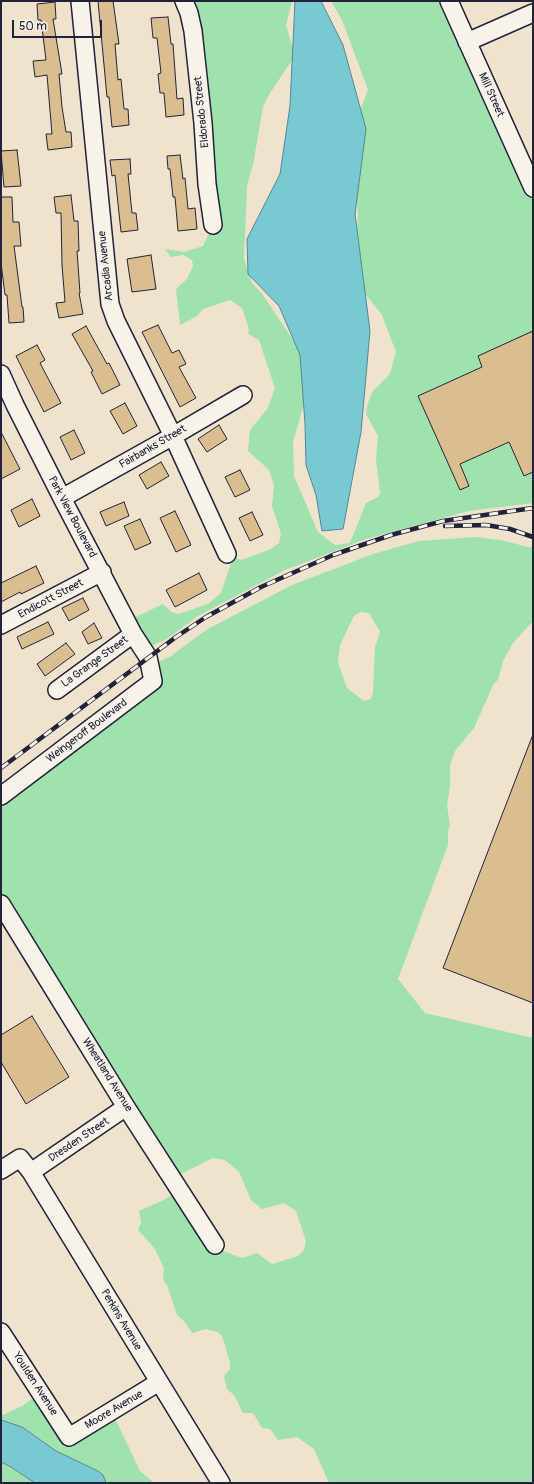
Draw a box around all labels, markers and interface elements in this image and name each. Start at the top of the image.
scale bar [14,12,104,38]
text: 50 m [19,19,47,34]
street label: Mill Street [475,71,507,119]
street label: Eldorado Street [192,76,212,148]
street label: Arcadia Avenue [96,230,116,302]
street label: Fairbanks Street [117,423,189,471]
street label: Park View Boulevard [45,474,99,560]
street label: Endicott Street [16,576,86,622]
street label: La Grange Street [59,633,131,691]
street label: Weingeroff Boulevard [44,696,130,766]
street label: Wheatland Avenue [79,1036,135,1114]
street label: Dresden Street [46,1115,112,1165]
street label: Perkins Avenue [98,1287,144,1353]
street label: Youlden Avenue [10,1350,60,1418]
street label: Moore Avenue [83,1388,145,1432]

